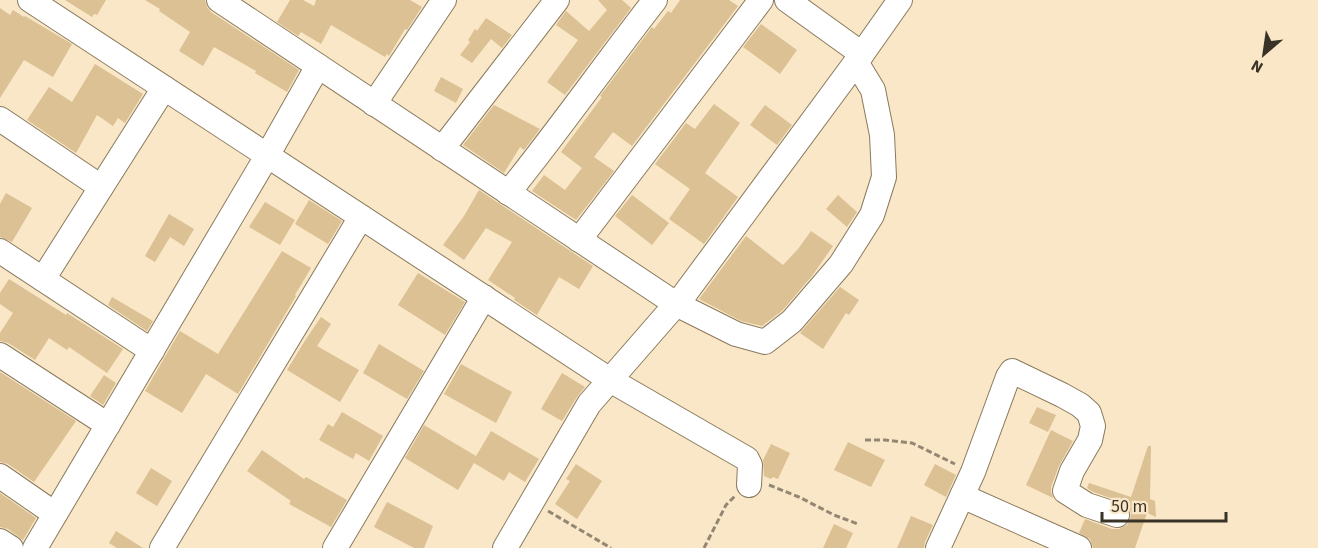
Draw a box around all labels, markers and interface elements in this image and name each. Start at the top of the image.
north arrow [1234,24,1294,84]
text: N [1247,54,1267,78]
scale bar [1102,485,1226,523]
text: 50 m [1111,494,1147,519]

